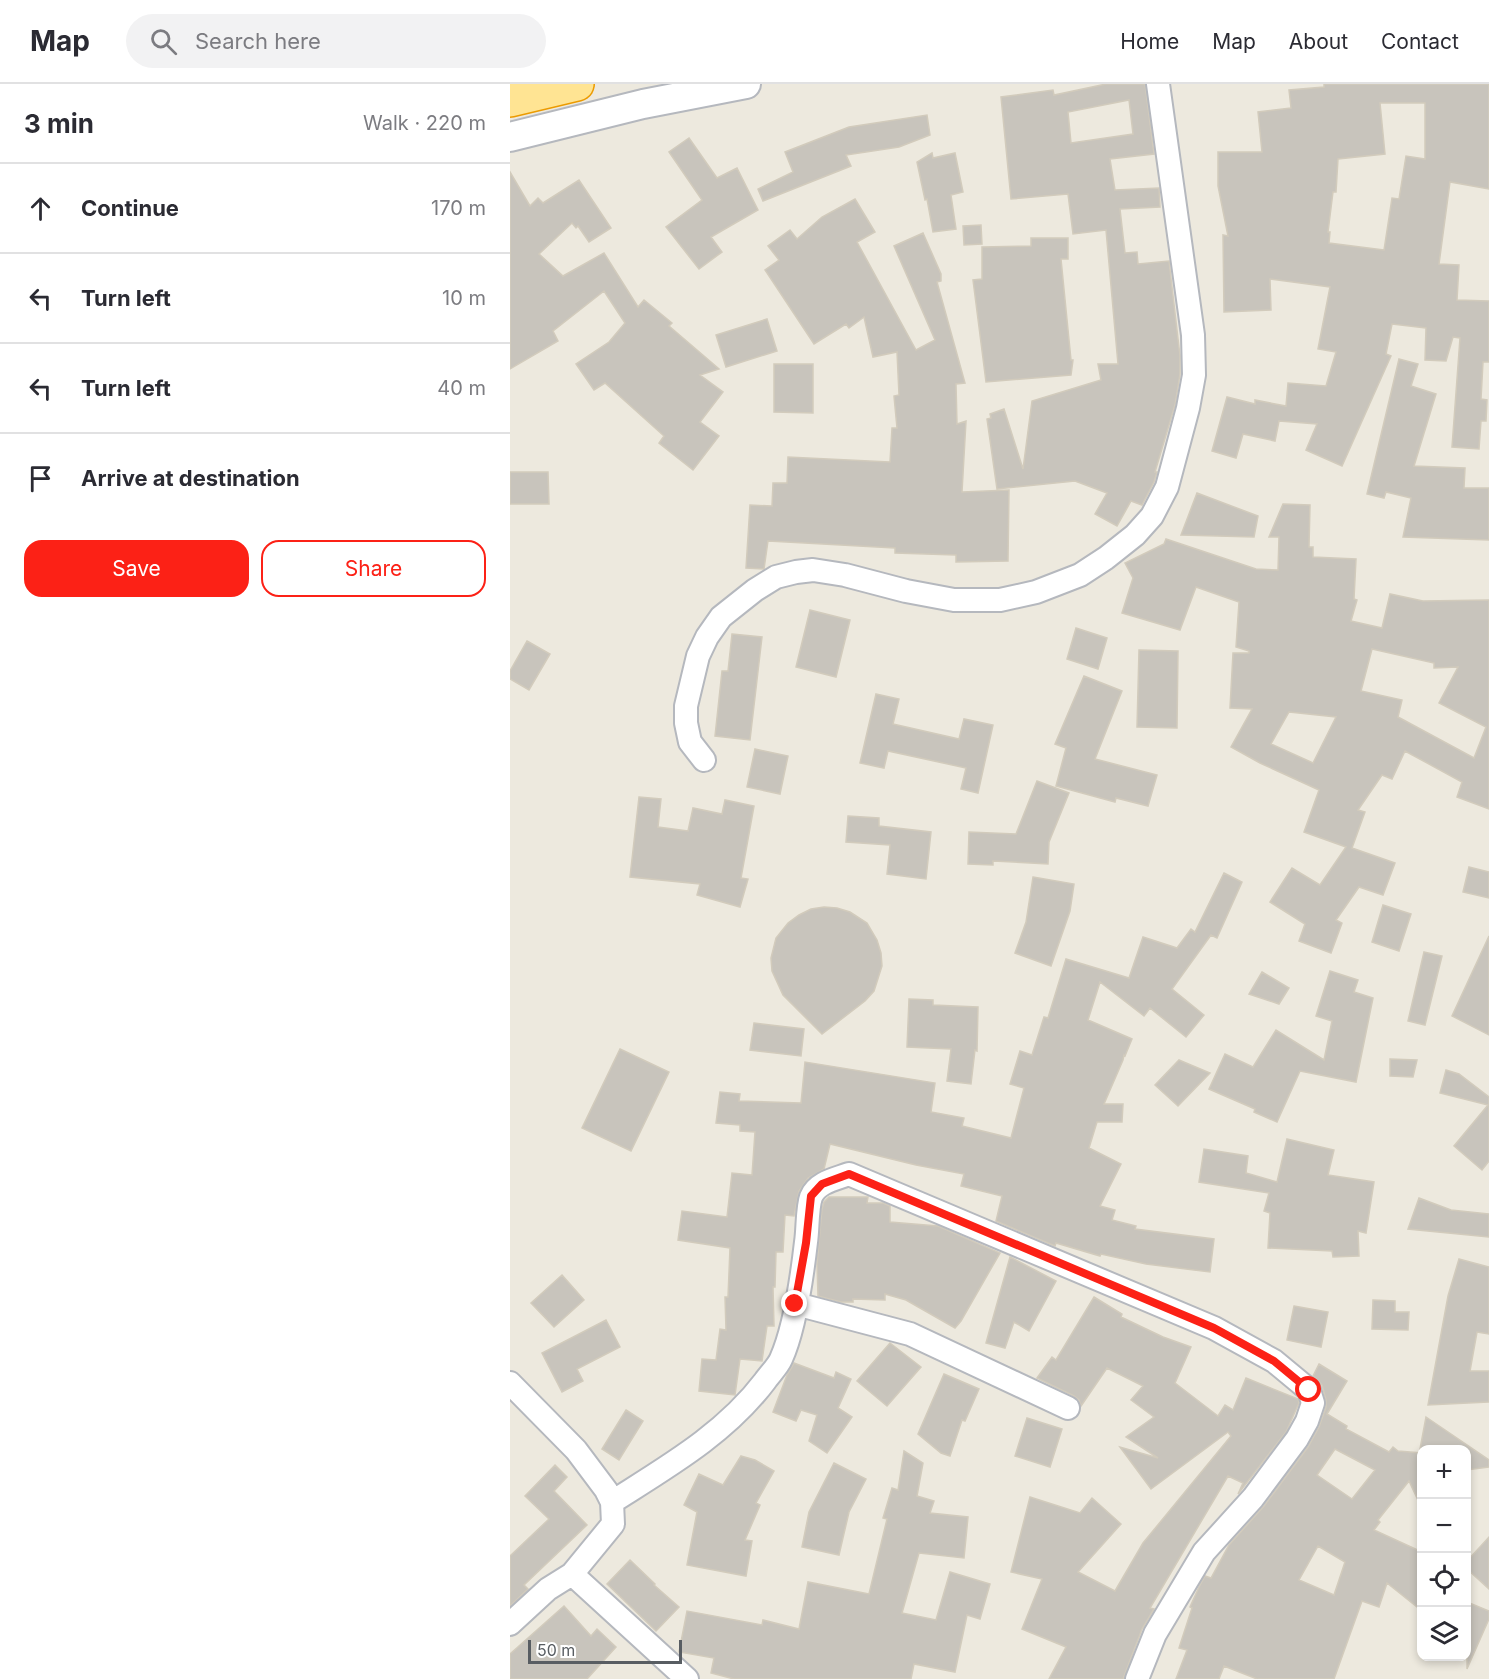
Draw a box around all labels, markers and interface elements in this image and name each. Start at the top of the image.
search box [126,14,546,68]
text: Map [30,24,90,58]
icon: search [147,25,180,58]
text: Search here [195,28,321,54]
text: Home [1120,29,1179,54]
text: Map [1212,29,1256,54]
text: About [1289,29,1348,54]
text: Contact [1381,29,1459,54]
text: 3 min [24,108,94,139]
text: Walk · 220 m [363,111,486,135]
icon: ahead [24,192,57,225]
text: Continue [81,195,179,221]
text: 170 m [431,196,486,220]
icon: left [24,282,57,315]
text: Turn left [81,285,171,311]
text: 10 m [442,286,486,310]
icon: left [24,372,57,405]
text: Turn left [81,375,171,401]
text: 40 m [437,376,486,400]
icon: arrive [24,462,57,495]
text: Arrive at destination [81,465,300,491]
button: Save [24,540,249,597]
button: Share [261,540,486,597]
route end [781,1290,807,1316]
route start [1295,1376,1321,1402]
map controls [1417,1445,1471,1661]
button: + [1417,1445,1471,1499]
button: − [1417,1499,1471,1553]
button: locate [1417,1553,1471,1607]
button: layers [1417,1607,1471,1661]
scale bar [528,1637,682,1664]
text: 50 m [537,1640,575,1660]

